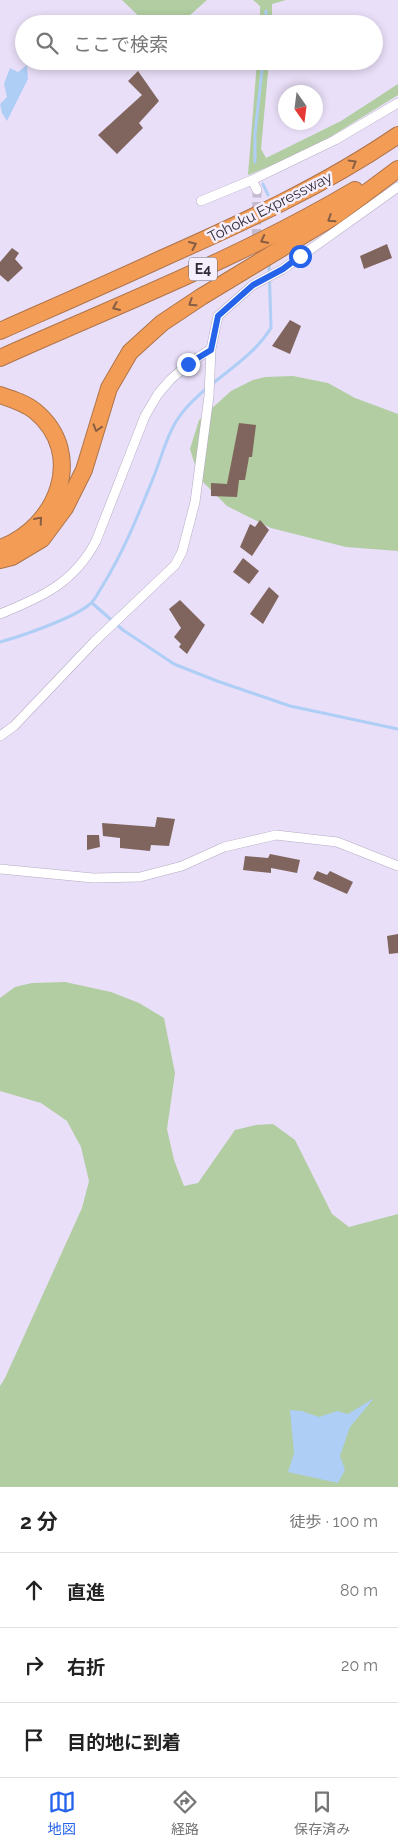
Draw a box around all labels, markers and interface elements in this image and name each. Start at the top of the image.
search box [15,15,383,70]
icon: search [33,29,61,57]
text: ここで検索 [73,33,168,55]
north arrow [278,85,323,130]
one-way arrow [348,160,357,170]
street label: Tohoku Expressway [205,168,335,246]
one-way arrow [327,212,336,222]
one-way arrow [260,233,269,244]
one-way arrow [188,241,197,251]
route start [289,245,312,268]
road number: E4 [189,258,217,280]
one-way arrow [188,297,197,306]
one-way arrow [112,301,121,312]
route end [177,353,200,376]
one-way arrow [92,423,102,432]
one-way arrow [34,517,43,526]
text: 2 分 [20,1509,58,1534]
text: 徒歩 · 100 m [290,1512,378,1531]
icon: ahead [20,1576,48,1604]
text: 直進 [67,1581,105,1603]
text: 80 m [340,1581,378,1600]
icon: right [20,1651,48,1679]
text: 右折 [67,1656,105,1678]
text: 20 m [341,1656,378,1675]
icon: arrive [20,1726,48,1754]
text: 目的地に到着 [67,1731,181,1753]
tab: 地図 [48,1788,76,1838]
tab: 経路 [171,1788,199,1838]
tab: 保存済み [294,1788,350,1838]

